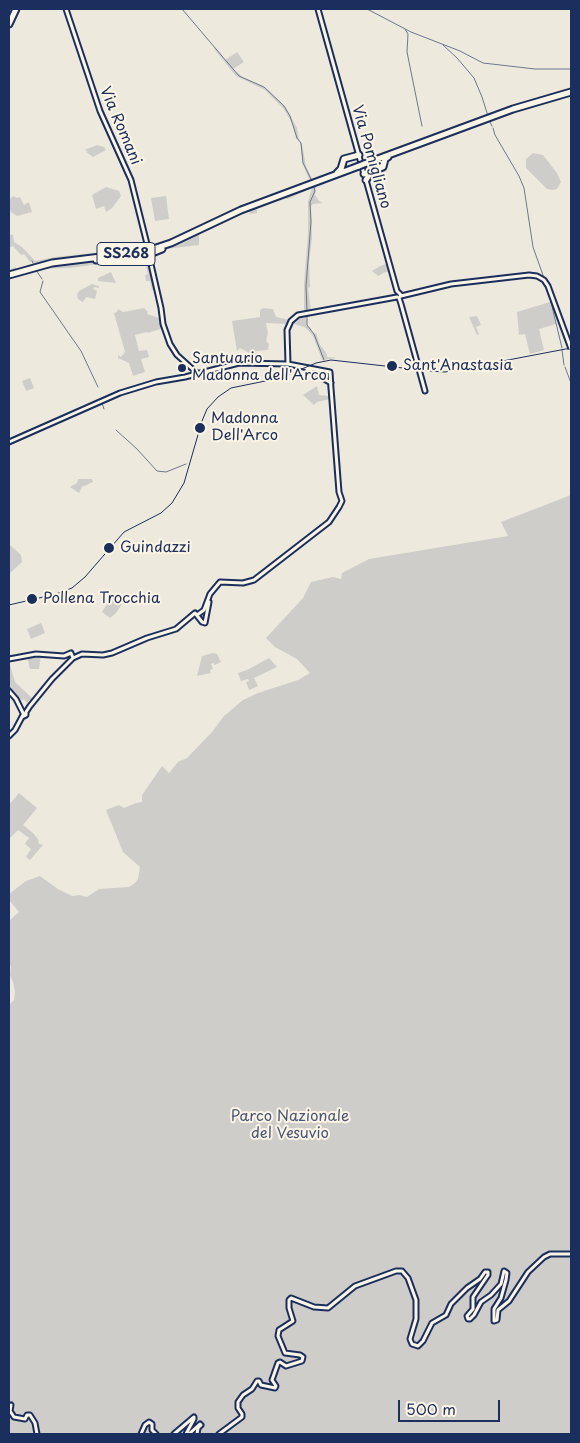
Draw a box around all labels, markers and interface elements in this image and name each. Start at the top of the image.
street label: Via Romani [95,84,145,168]
street label: Via Pomigliano [348,103,394,211]
road number: SS268 [97,242,155,266]
place label: Santuario Madonna dell'Arco [192,350,327,385]
place label: Sant'Anastasia [403,357,513,375]
marker: Sant'Anastasia [385,359,399,373]
marker: Santuario Madonna dell'Arco [176,362,188,374]
place label: Madonna Dell'Arco [211,410,278,445]
marker: Madonna Dell'Arco [193,421,207,435]
place label: Guindazzi [120,539,191,557]
marker: Guindazzi [102,541,116,555]
place label: Pollena Trocchia [43,590,160,608]
marker: Pollena Trocchia [25,592,39,606]
park label: Parco Nazionale del Vesuvio [231,1108,349,1143]
scale bar [400,1390,502,1422]
text: 500 m [406,1397,456,1420]

